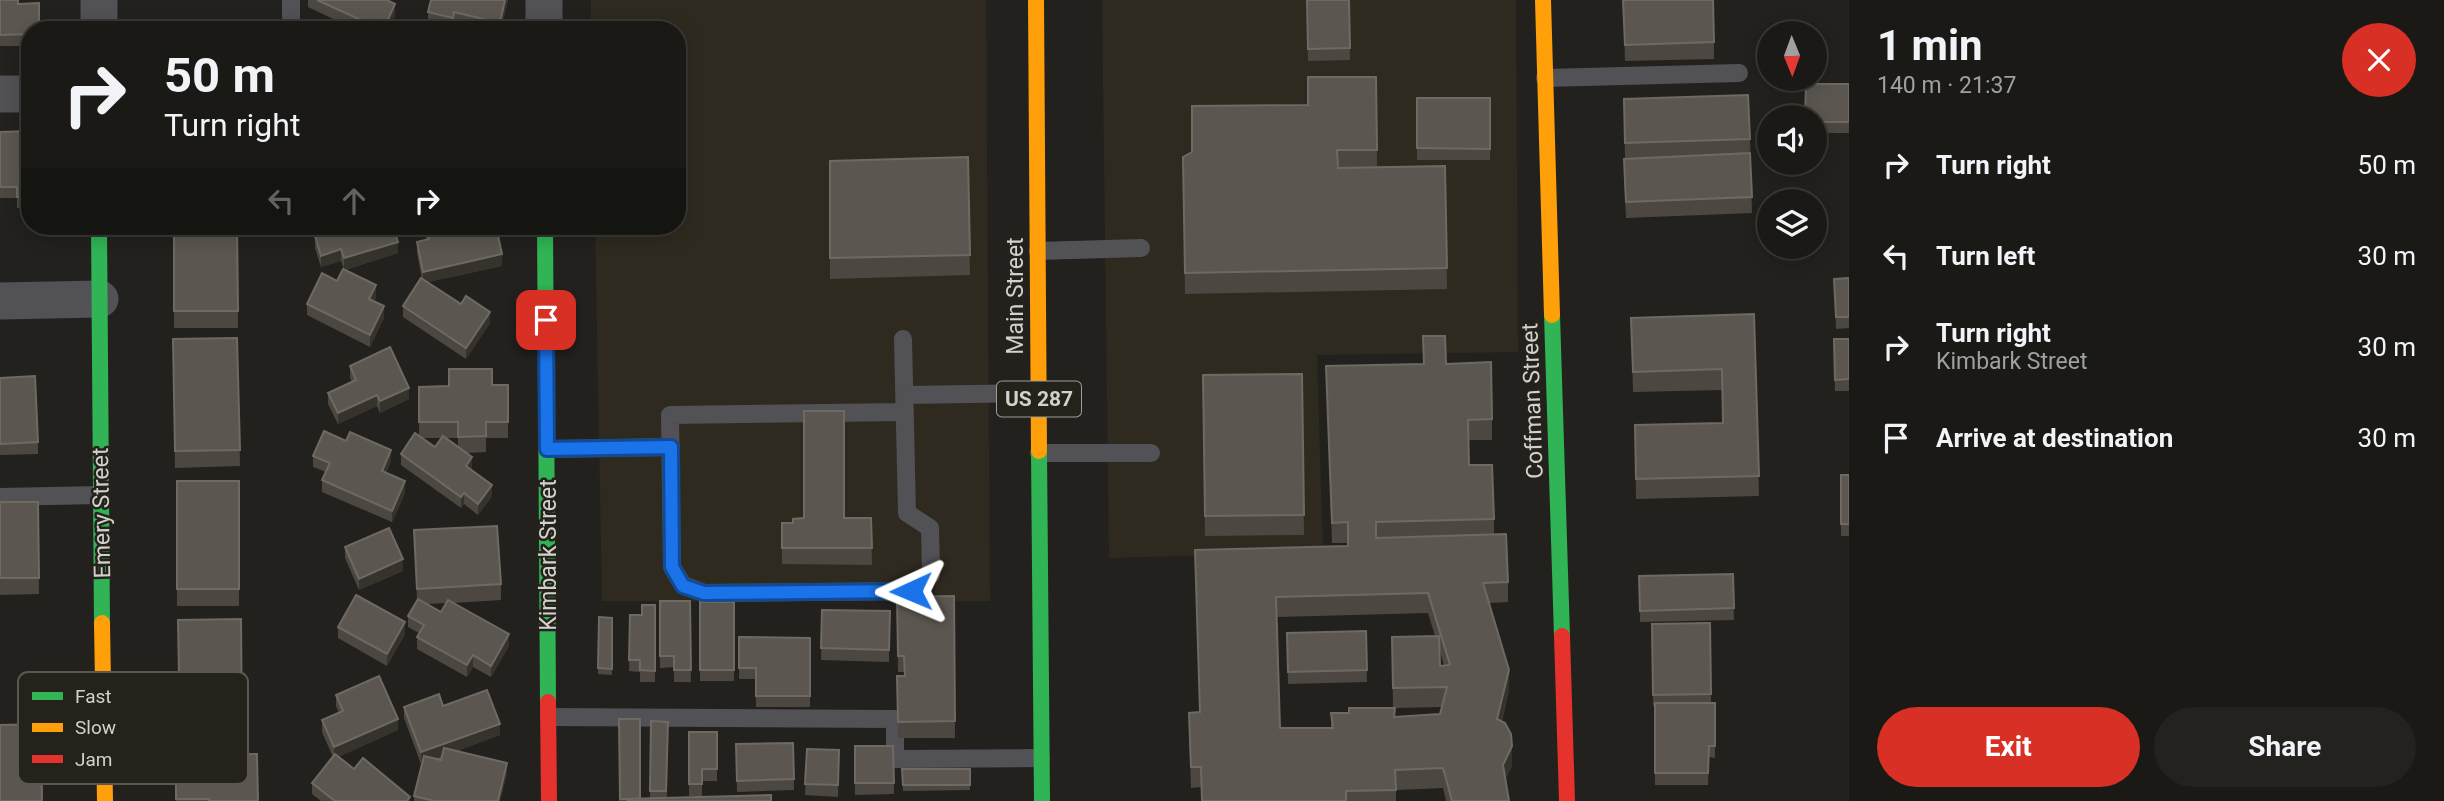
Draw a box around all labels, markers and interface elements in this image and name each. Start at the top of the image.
north arrow [1757,21,1827,91]
map controls [1757,21,1827,259]
text: 1 min [1877,21,1983,70]
button: close [2342,23,2416,97]
text: 50 m [164,47,275,104]
icon: right [49,49,140,140]
text: 140 m · 21:37 [1877,72,2016,99]
button: sound [1757,105,1827,175]
text: Turn right [164,106,300,144]
icon: right [1877,146,1915,184]
text: Turn right [1936,150,2051,180]
text: 50 m [2358,150,2416,180]
icon: left [262,182,300,220]
icon: ahead [335,182,373,220]
icon: right [408,182,446,220]
button: layers [1757,189,1827,259]
street label: Main Street [1002,237,1029,355]
icon: left [1877,237,1915,275]
text: Turn left [1936,241,2035,271]
text: 30 m [2358,241,2416,271]
pin [516,290,576,350]
icon: arrive [527,301,565,339]
text: Turn right [1936,318,2051,348]
street label: Coffman Street [1516,323,1549,479]
icon: right [1877,328,1915,366]
text: 30 m [2358,332,2416,362]
text: Kimbark Street [1936,348,2087,375]
road number: US 287 [997,382,1081,416]
icon: arrive [1877,419,1915,457]
text: Arrive at destination [1936,423,2173,453]
text: 30 m [2358,423,2416,453]
street label: Emery Street [87,447,116,579]
street label: Kimbark Street [535,479,562,631]
position arrow [874,554,948,628]
legend [18,672,248,784]
text: Fast [75,685,112,708]
button: Exit [1877,707,2140,787]
button: Share [2154,707,2416,787]
text: Slow [75,716,116,739]
text: Jam [75,748,112,771]

